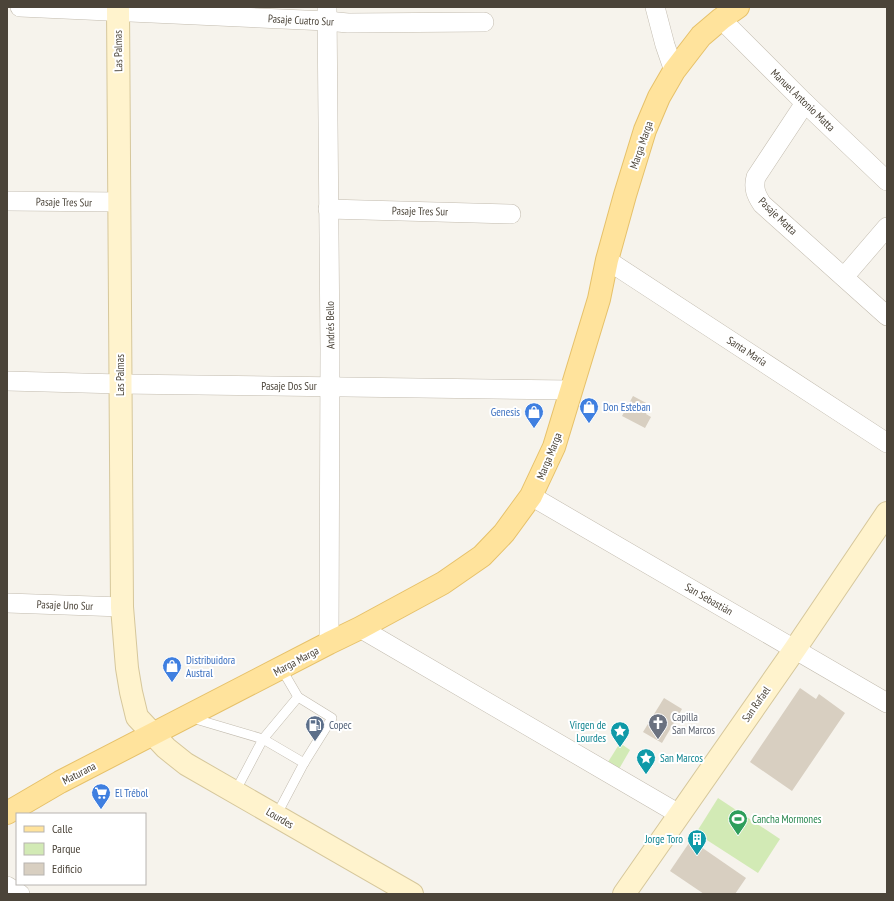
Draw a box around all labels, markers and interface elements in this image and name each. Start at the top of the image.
street label: Pasaje Cuatro Sur [268,11,334,29]
street label: Las Palmas [111,30,125,72]
street label: Manuel Antonio Matta [768,66,838,134]
street label: Marga Marga [626,119,656,171]
street label: Pasaje Matta [756,194,800,238]
street label: Pasaje Tres Sur [36,195,92,209]
street label: Pasaje Tres Sur [392,204,448,218]
street label: Andrés Bello [323,301,337,349]
street label: Santa María [724,333,770,369]
street label: Las Palmas [113,354,127,396]
street label: Pasaje Dos Sur [261,379,317,393]
shop icon: Don Esteban [578,396,600,424]
place label: Don Esteban [603,400,651,414]
shop icon: Genesis [523,401,545,429]
place label: Genesis [491,405,520,419]
street label: Marga Marga [533,430,565,482]
street label: San Sebastián [683,580,736,618]
street label: Pasaje Uno Sur [36,597,94,613]
street label: Marga Marga [271,643,321,679]
place label: Distribuidora Austral [186,653,235,680]
shop icon: Distribuidora Austral [161,655,183,683]
street label: San Rafael [739,683,774,725]
place label: Capilla San Marcos [672,710,715,737]
church icon: Capilla San Marcos [647,712,669,740]
fuel station icon: Copec [304,714,326,742]
place label: Copec [329,718,352,732]
place label: Virgen de Lourdes [569,718,606,745]
place icon: Virgen de Lourdes [609,720,631,748]
place icon: San Marcos [635,747,657,775]
place label: San Marcos [660,751,703,765]
street label: Maturana [60,759,98,787]
supermarket icon: El Trébol [90,782,112,810]
place label: El Trébol [115,786,148,800]
street label: Lourdes [264,805,297,832]
sports icon: Cancha Mormones [727,808,749,836]
place label: Cancha Mormones [752,812,822,826]
legend [16,813,146,885]
text: Calle [52,821,73,836]
building icon: Jorge Toro [686,828,708,856]
place label: Jorge Toro [644,832,683,846]
text: Parque [52,841,81,856]
text: Edificio [52,861,82,876]

